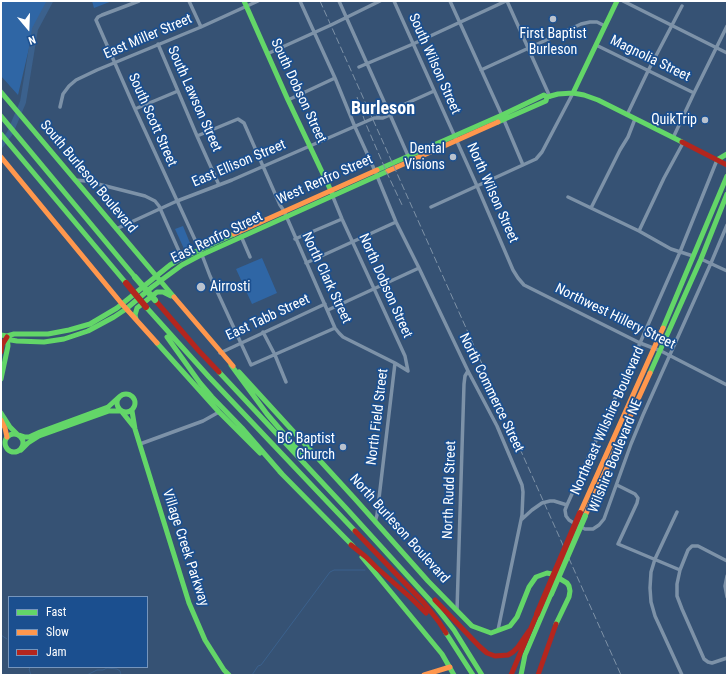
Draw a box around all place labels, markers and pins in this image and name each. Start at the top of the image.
marker: First Baptist Burleson [548,14,558,24]
place label: First Baptist Burleson [519,26,587,58]
place label: QuikTrip [651,112,697,128]
marker: QuikTrip [700,115,710,125]
place label: Dental Visions [404,141,445,174]
marker: Dental Visions [448,152,458,162]
place label: Airrosti [210,279,250,295]
marker: Airrosti [195,281,207,293]
place label: BC Baptist Church [277,431,335,464]
marker: BC Baptist Church [338,442,348,452]

